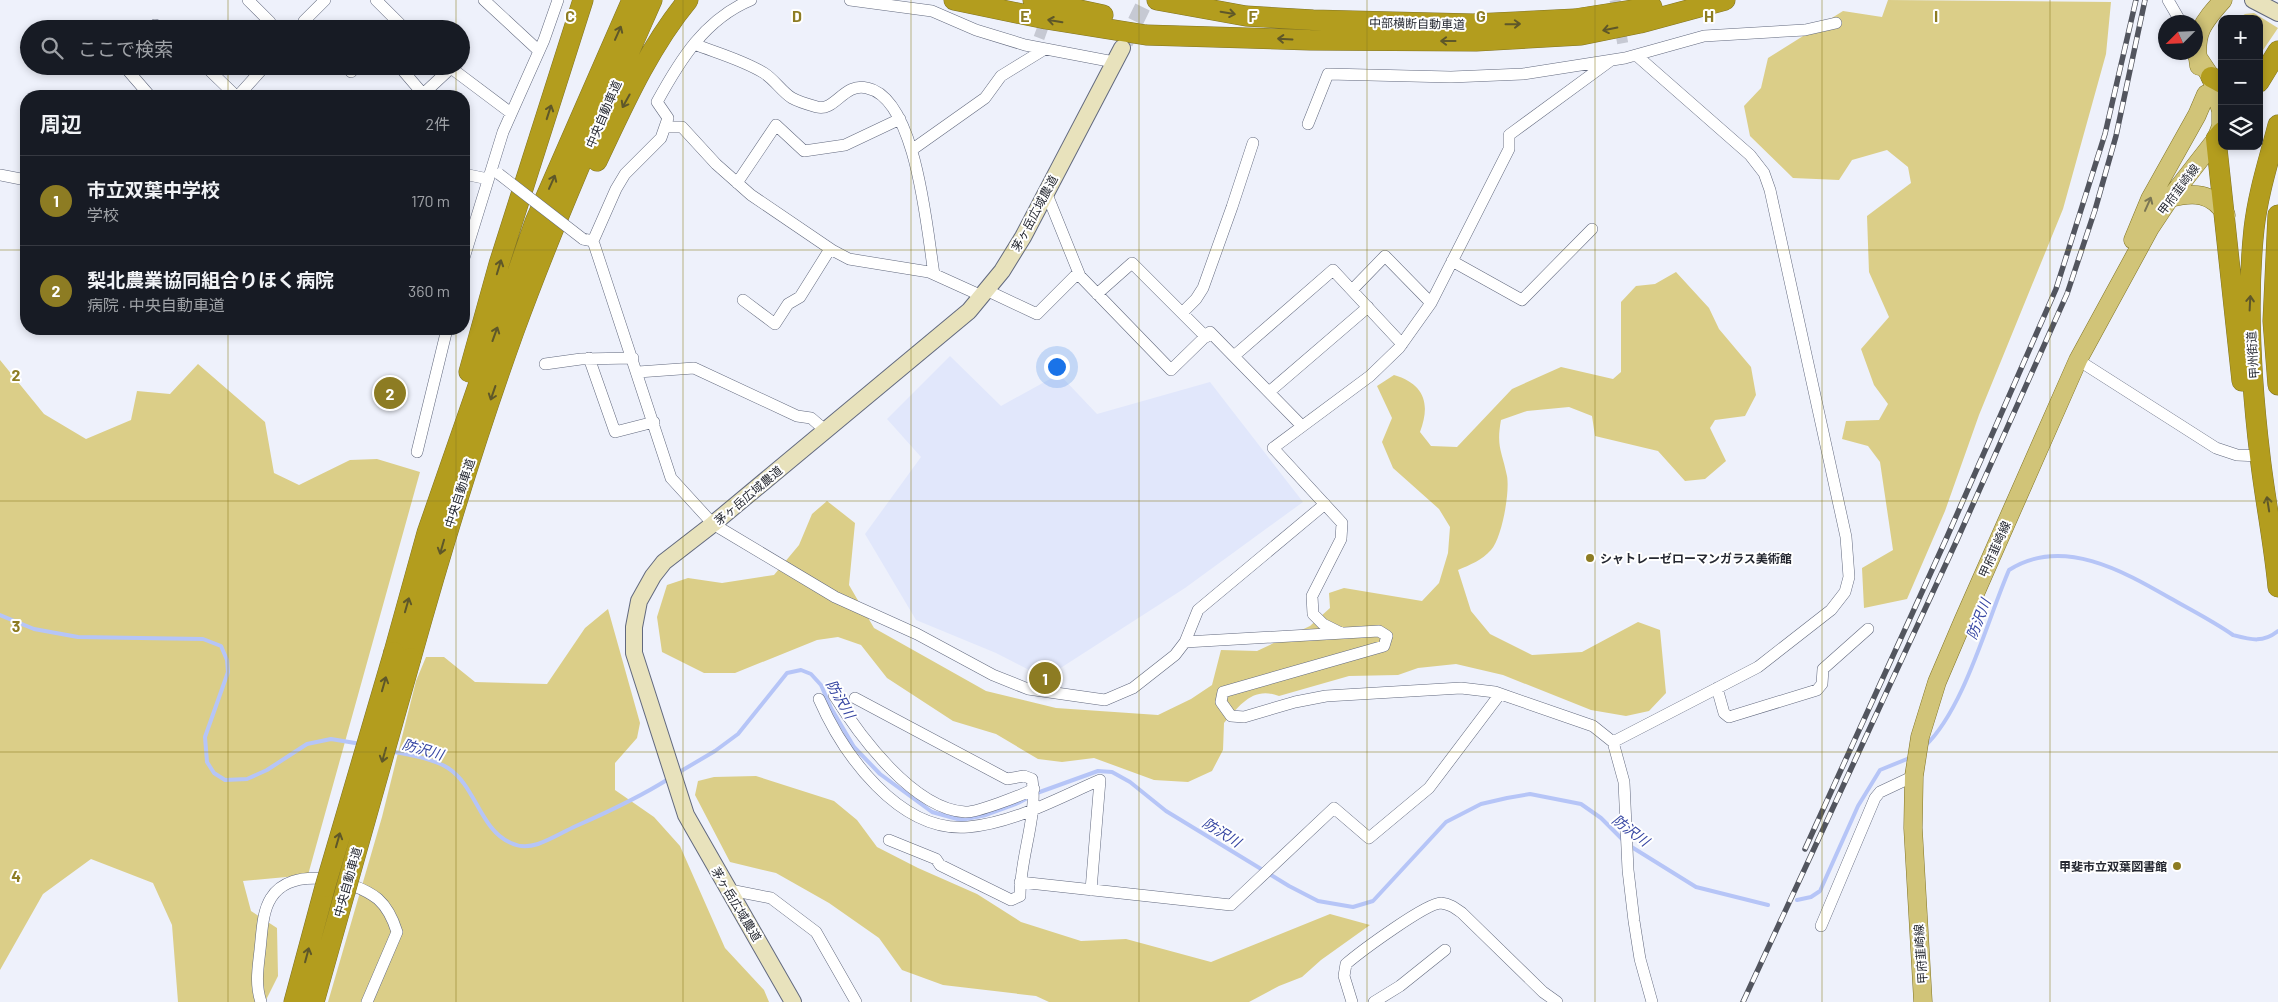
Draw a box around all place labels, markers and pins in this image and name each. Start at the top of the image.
pin: 2 [374,374,406,412]
place label: シャトレーゼローマンガラス美術館 [1600,551,1792,565]
marker: シャトレーゼローマンガラス美術館 [1584,552,1596,564]
pin: 1 [1029,659,1061,697]
place label: 甲斐市立双葉図書館 [2059,859,2167,873]
marker: 甲斐市立双葉図書館 [2171,860,2183,872]

